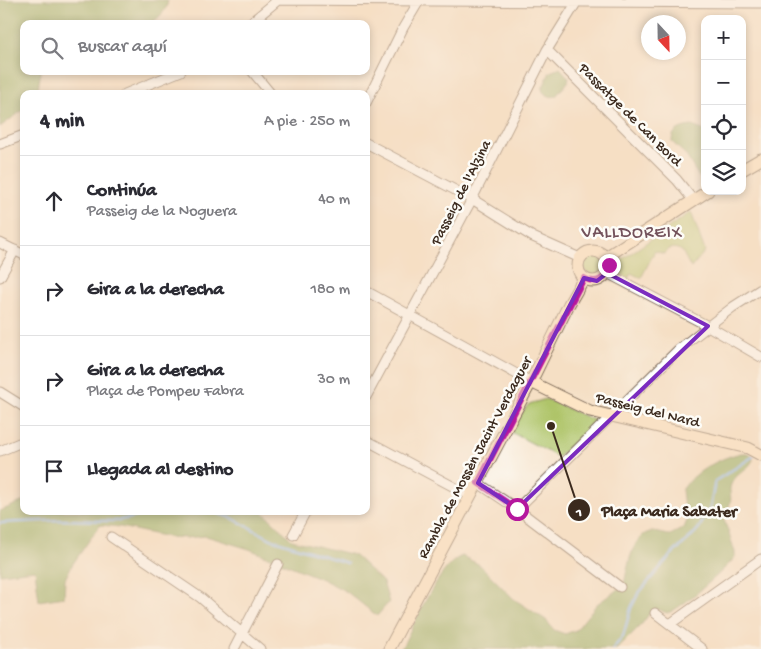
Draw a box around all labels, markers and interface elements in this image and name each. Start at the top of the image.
north arrow [641,15,686,60]
map controls [701,15,746,195]
button: + [701,15,746,60]
search box [20,20,370,75]
icon: search [38,34,66,62]
text: Buscar aquí [78,36,167,59]
street label: Passatge de Can Bord [573,59,686,172]
button: − [701,60,746,105]
button: locate [701,105,746,150]
text: 4 min [40,110,84,135]
text: A pie · 250 m [264,113,350,132]
street label: Passeig de l'Alzina [427,137,496,249]
button: layers [701,150,746,195]
text: Continúa [87,180,157,203]
icon: ahead [40,187,68,215]
text: 40 m [318,191,350,210]
text: Passeig de la Noguera [87,203,237,222]
district label: VALLDOREIX [581,223,683,244]
route end [598,254,621,277]
icon: right [40,277,68,305]
text: Gira a la derecha [87,279,224,302]
text: 180 m [311,281,350,300]
street label: Rambla de Mossèn Jacint Verdaguer [415,352,538,562]
text: Gira a la derecha [87,360,224,383]
icon: right [40,367,68,395]
text: 30 m [317,371,350,390]
text: Plaça de Pompeu Fabra [87,383,244,402]
street label: Passeig del Nard [593,389,702,433]
icon: arrive [40,457,68,485]
text: Llegada al destino [87,459,233,482]
callout: Plaça Maria Sabater [566,495,746,526]
route start [506,498,529,521]
text: 1 [575,504,582,522]
text: Plaça Maria Sabater [600,504,739,523]

